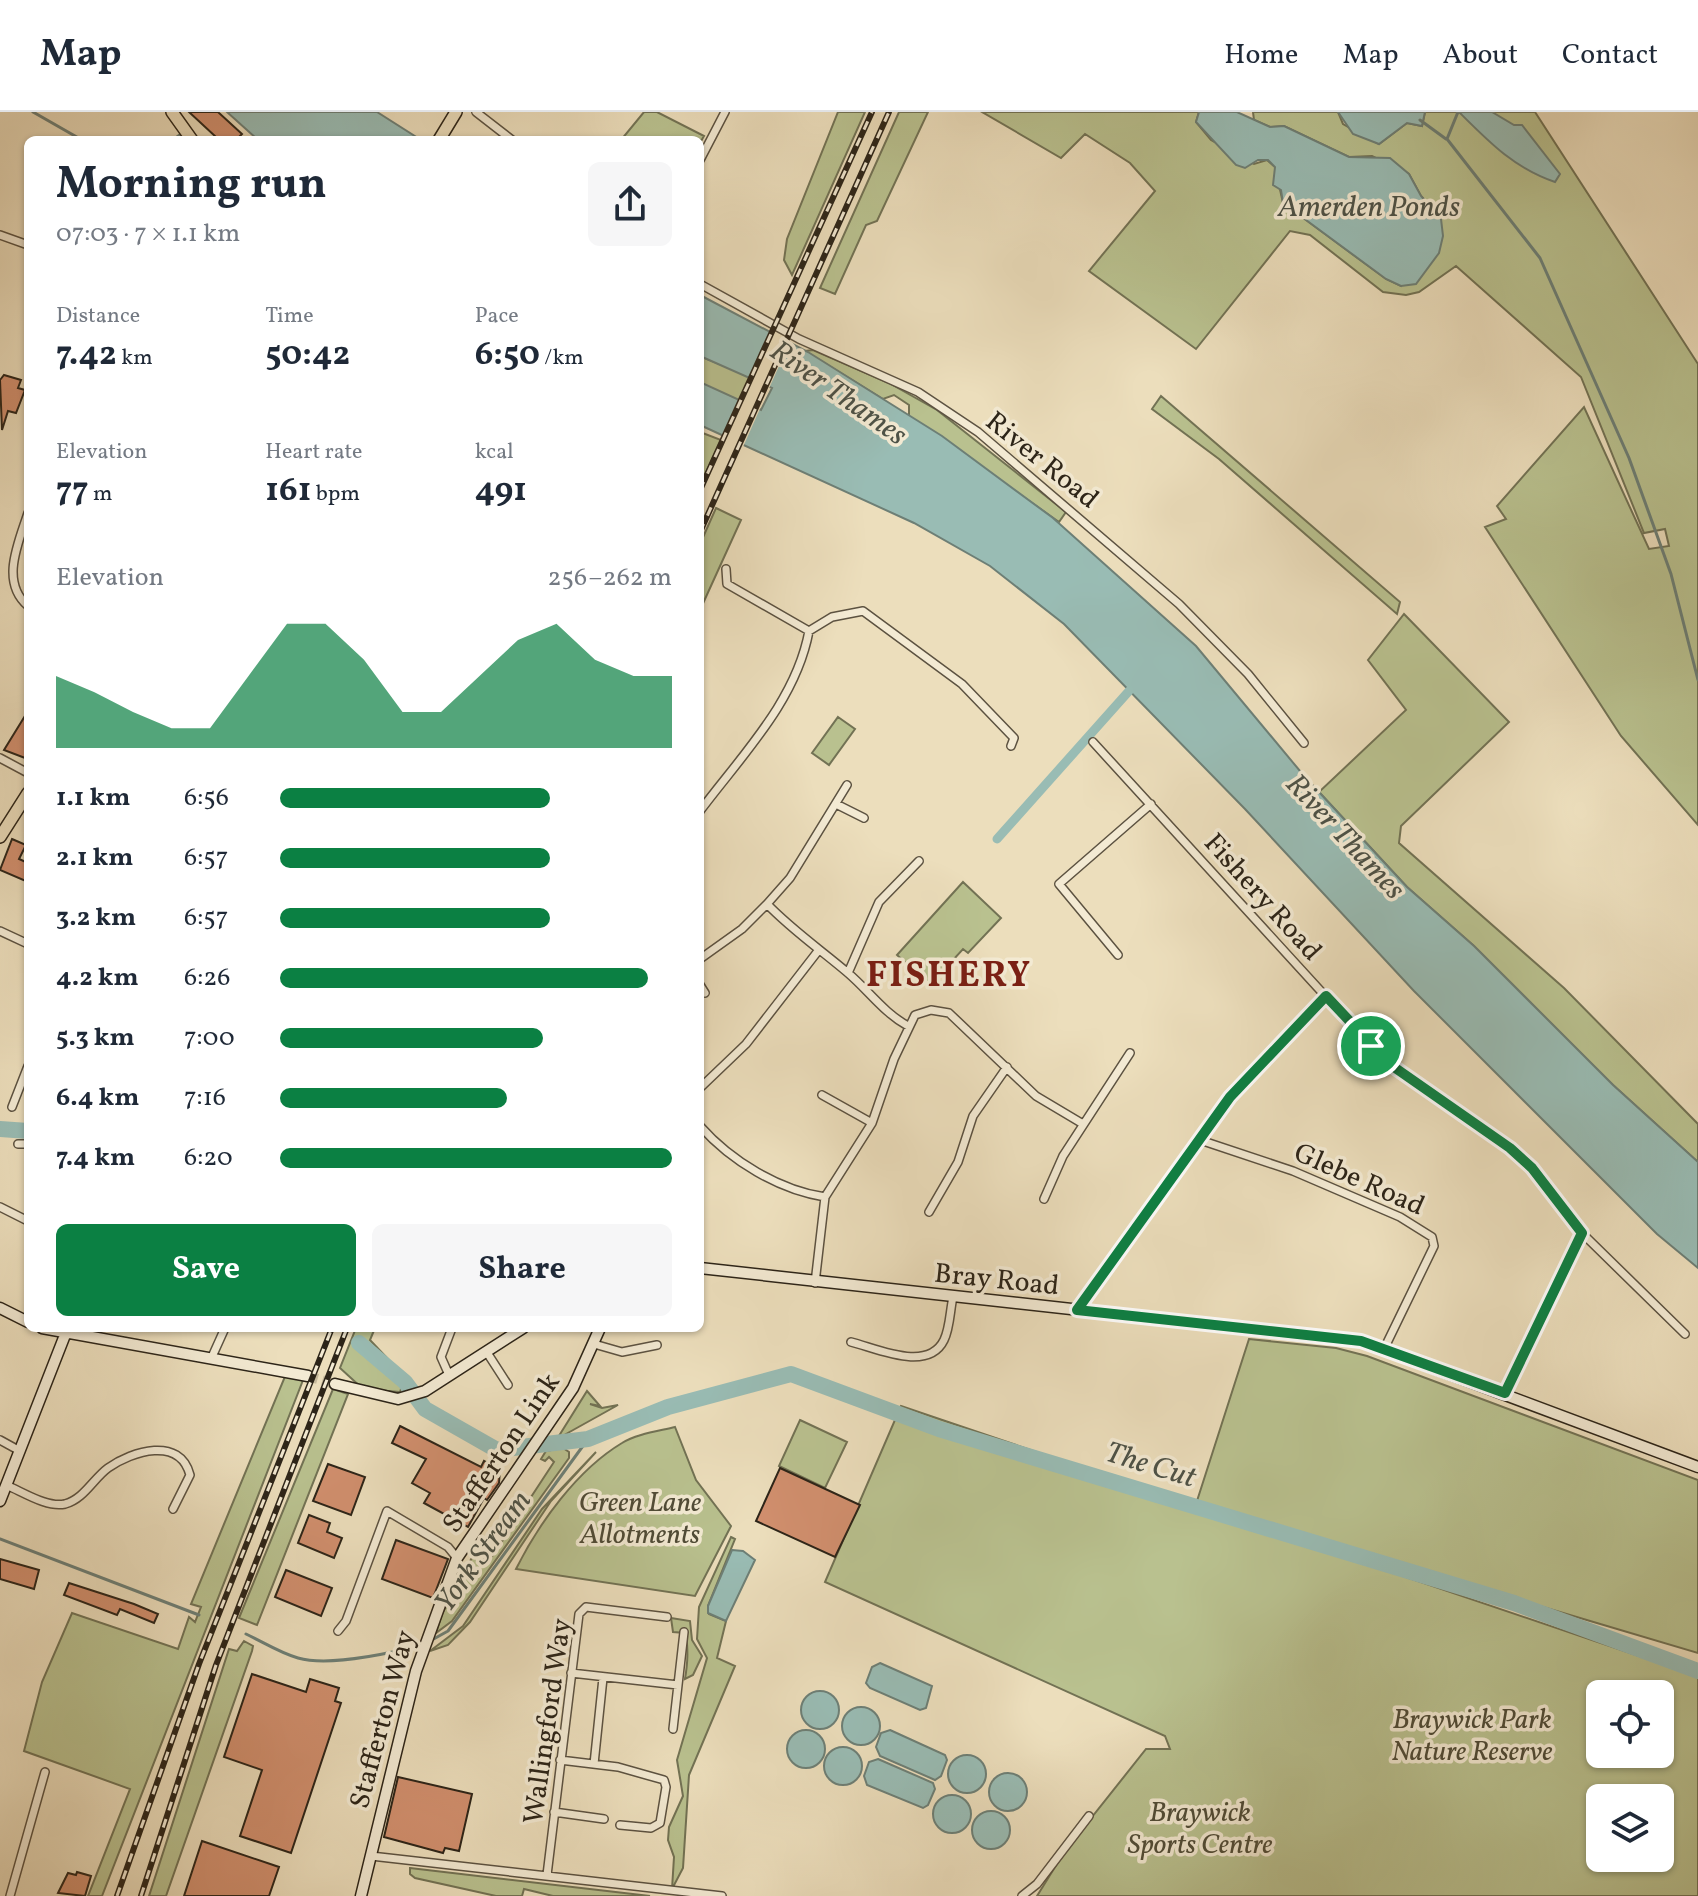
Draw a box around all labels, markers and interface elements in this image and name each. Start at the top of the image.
text: Map [40,29,121,82]
text: Home [1224,36,1298,75]
text: Map [1342,36,1398,75]
text: About [1442,36,1518,75]
text: Contact [1562,36,1658,75]
text: Morning run [56,155,327,216]
button: share [588,162,672,246]
water label: Amerden Ponds [1277,187,1460,229]
text: 07:03 · 7 × 1.1 km [56,216,240,252]
text: Distance [56,301,140,332]
text: Time [265,301,314,332]
text: Pace [475,301,519,332]
water label: River Thames [761,331,915,456]
text: 7.42 [56,332,117,379]
text: 50:42 [265,332,350,379]
text: 6:50 [475,332,540,379]
text: km [117,343,153,374]
text: /km [540,343,584,374]
street label: River Road [976,403,1107,519]
text: Elevation [56,437,147,468]
text: Heart rate [265,437,362,468]
text: kcal [475,437,514,468]
text: 77 [56,468,89,515]
text: 161 [265,468,311,515]
text: 491 [475,468,527,515]
text: m [89,479,112,510]
text: bpm [311,479,360,510]
text: Elevation [56,560,164,596]
text: 256–262 m [548,560,672,596]
water label: River Thames [1275,765,1414,910]
text: 1.1 km [56,780,130,816]
text: 6:56 [184,780,229,816]
street label: Fishery Road [1194,825,1330,970]
text: 2.1 km [56,840,133,876]
text: 6:57 [184,840,228,876]
text: 3.2 km [56,900,136,936]
text: 6:57 [184,900,228,936]
district label: FISHERY [866,952,1032,1002]
text: 4.2 km [56,960,139,996]
text: 6:26 [184,960,230,996]
pin [1337,1012,1405,1080]
text: 5.3 km [56,1020,135,1056]
text: 7:00 [184,1020,235,1056]
icon: arrive [1349,1024,1393,1068]
text: 6.4 km [56,1080,140,1116]
text: 7:16 [184,1080,226,1116]
street label: Glebe Road [1287,1134,1431,1226]
text: 7.4 km [56,1140,135,1176]
text: 6:20 [184,1140,233,1176]
button: Save [56,1224,356,1316]
button: Share [372,1224,672,1316]
street label: Bray Road [932,1255,1061,1306]
street label: Stafferton Link [434,1366,570,1541]
water label: The Cut [1100,1432,1202,1500]
water label: York Stream [425,1482,542,1622]
park label: Green Lane Allotments [579,1484,701,1555]
street label: Wallingford Way [515,1616,582,1827]
street label: Stafferton Way [341,1626,426,1813]
map controls [1586,1680,1674,1872]
button: locate [1586,1680,1674,1768]
park label: Braywick Park Nature Reserve [1391,1701,1553,1772]
button: layers [1586,1784,1674,1872]
park label: Braywick Sports Centre [1128,1794,1272,1865]

